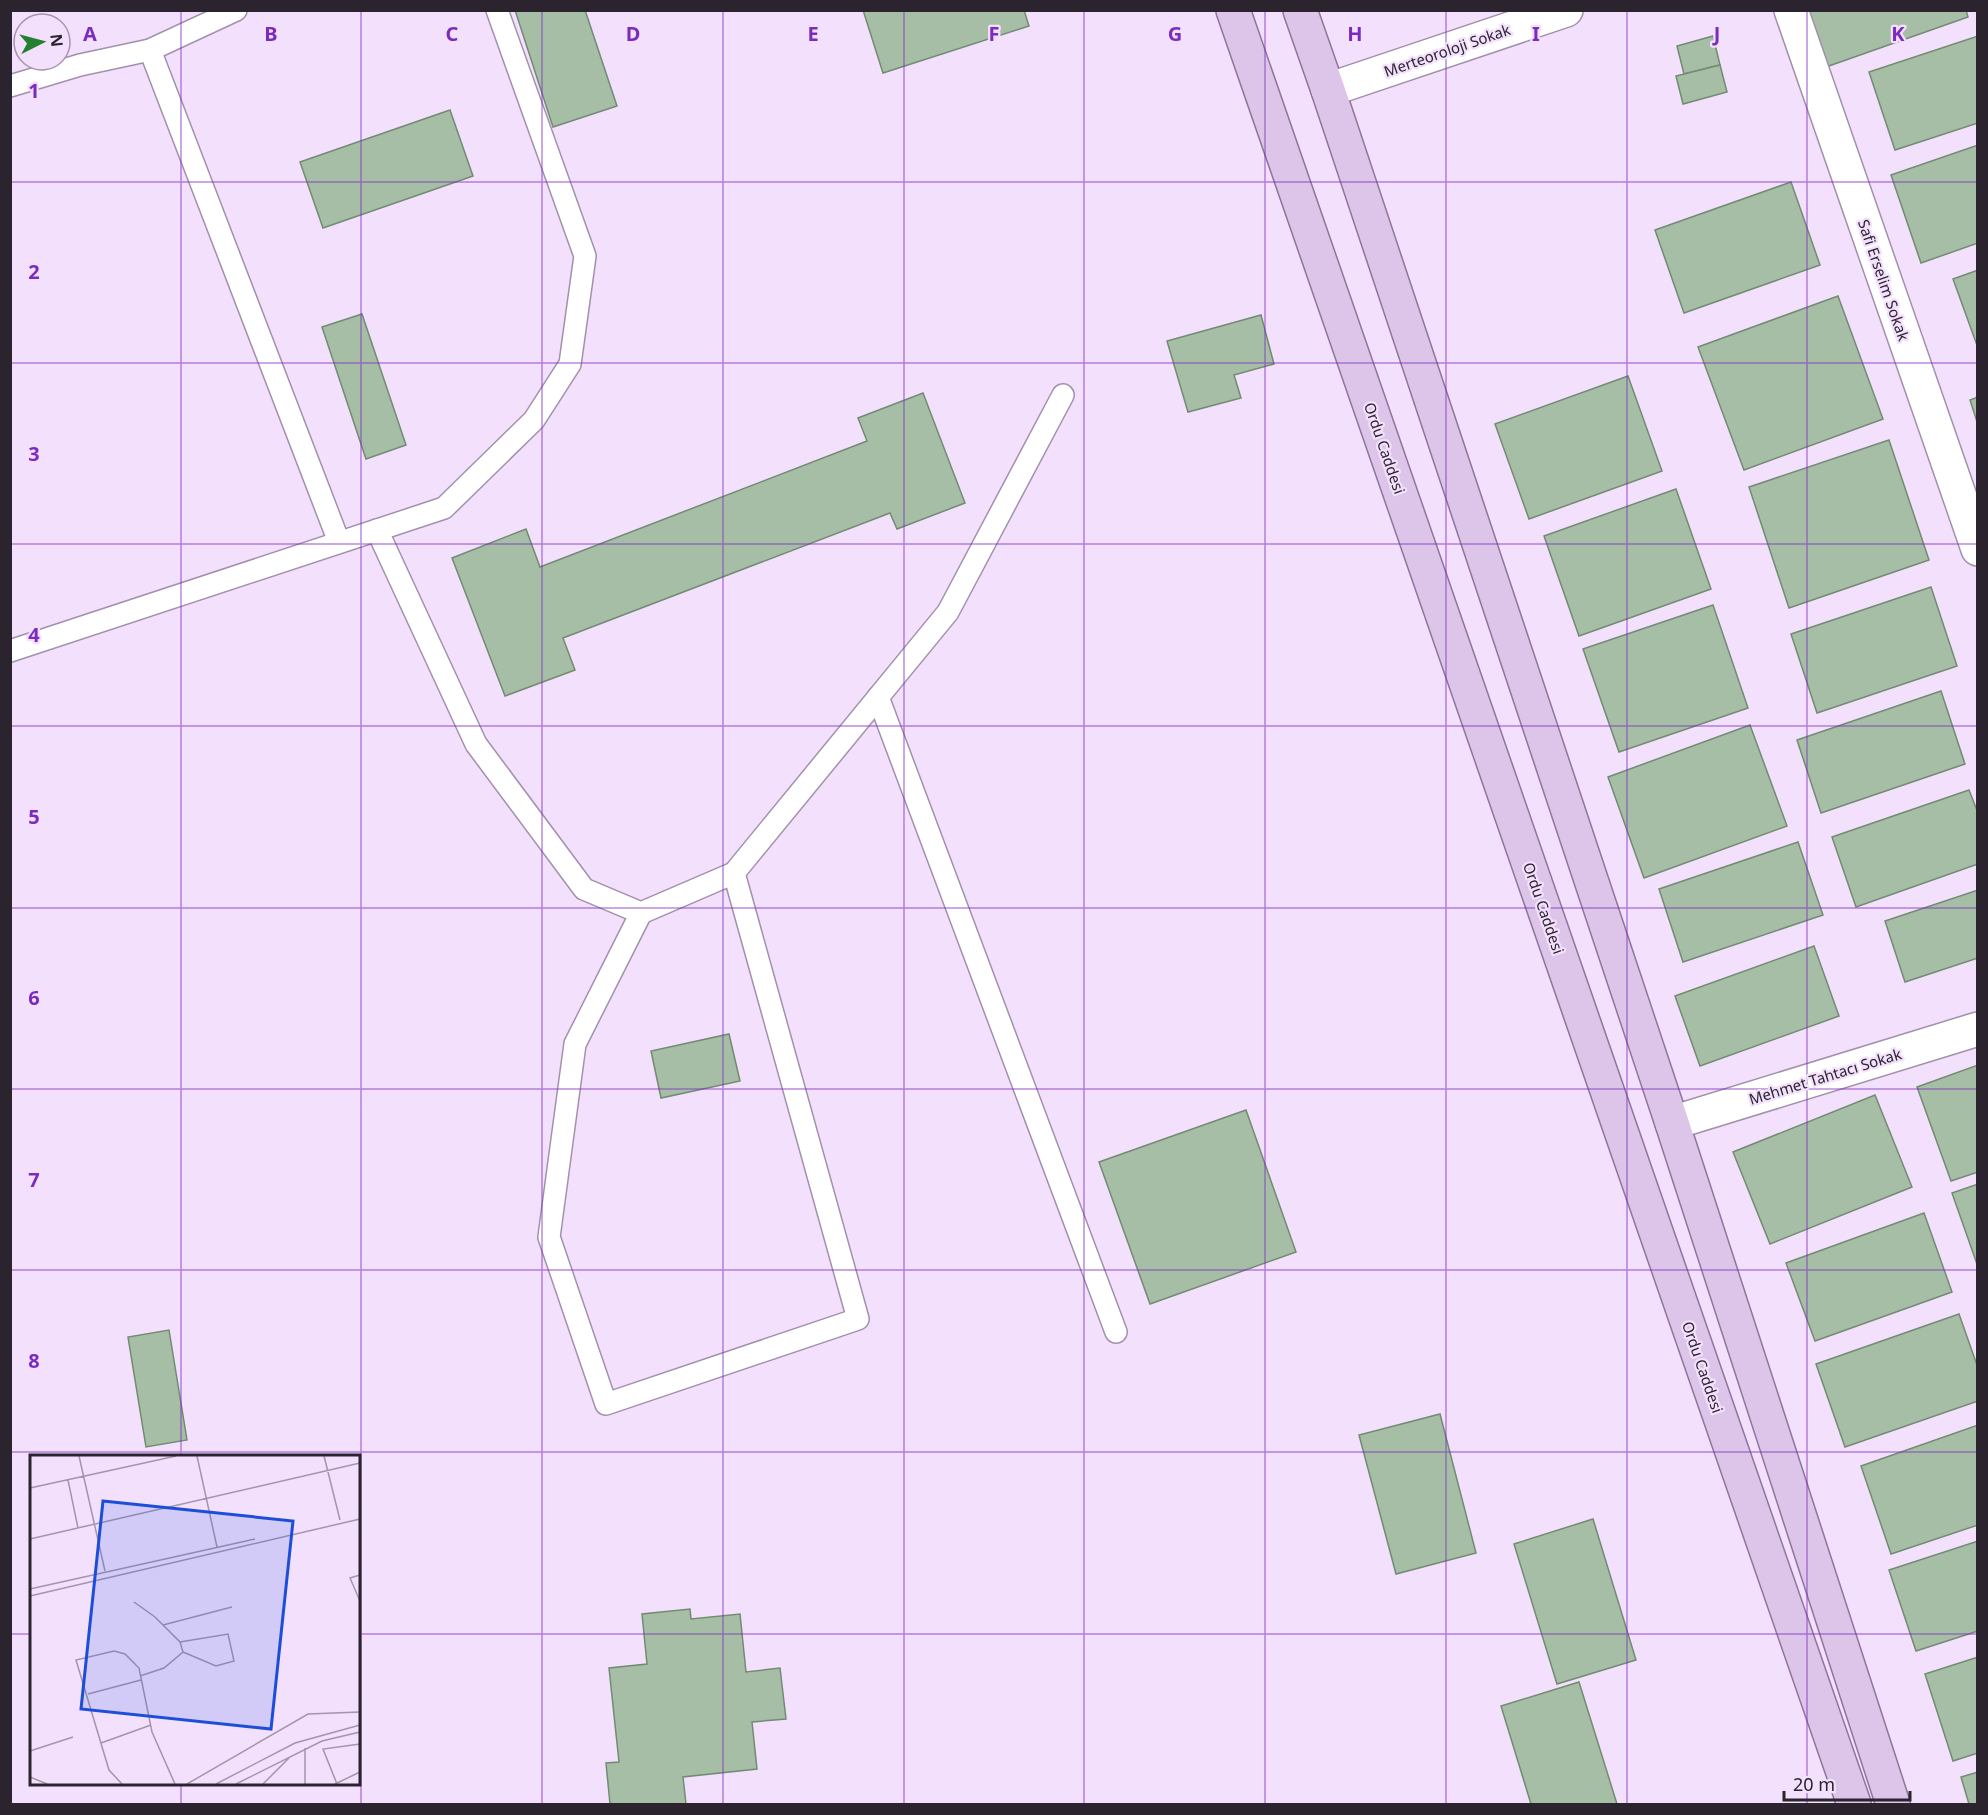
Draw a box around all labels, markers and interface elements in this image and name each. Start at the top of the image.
north arrow [12,12,72,72]
street label: Merteoroloji Sokak [1381,19,1513,81]
text: A [83,20,97,47]
text: B [264,20,278,47]
text: C [446,20,459,47]
text: D [626,20,640,47]
text: E [807,20,819,47]
text: F [989,20,999,47]
text: G [1168,20,1182,47]
text: H [1347,20,1363,47]
text: I [1532,20,1540,47]
text: J [1712,20,1720,47]
text: K [1891,20,1905,47]
text: N [45,33,69,48]
text: 1 [28,77,40,104]
street label: Safi Erselim Sokak [1854,217,1914,343]
text: 2 [28,258,40,285]
street label: Ordu Caddesi [1360,399,1410,497]
text: 3 [28,440,40,467]
text: 4 [28,621,40,648]
text: 5 [28,803,40,830]
street label: Ordu Caddesi [1519,859,1569,957]
text: 6 [28,984,40,1011]
street label: Mehmet Tahtacı Sokak [1746,1043,1904,1109]
text: 7 [28,1166,40,1193]
street label: Ordu Caddesi [1678,1318,1728,1416]
text: 8 [28,1347,40,1374]
inset map [30,1455,360,1785]
scale bar [1784,1764,1910,1802]
text: 20 m [1793,1772,1835,1796]

